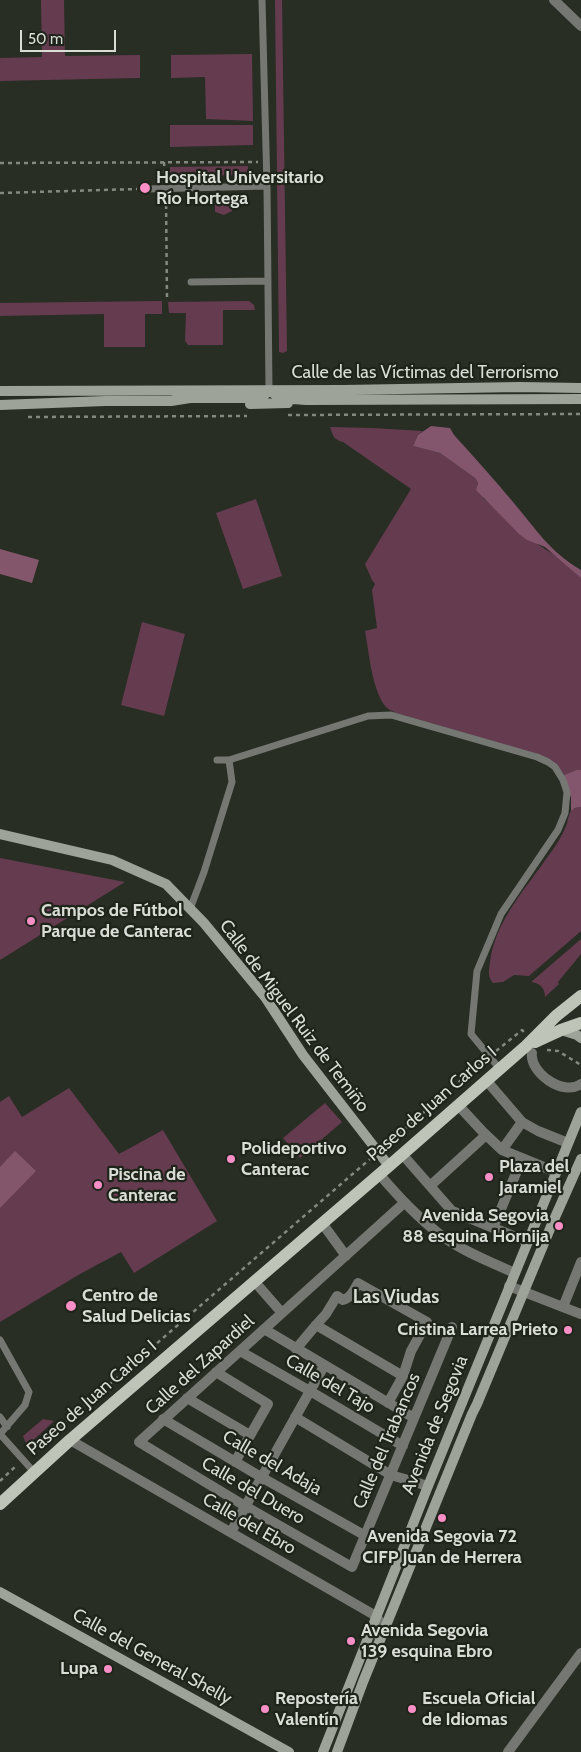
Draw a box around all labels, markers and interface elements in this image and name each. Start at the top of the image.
scale bar [22,20,119,52]
text: 50 m [28,30,63,48]
place label: Hospital Universitario Río Hortega [156,167,324,210]
marker: Hospital Universitario Río Hortega [138,181,152,195]
street label: Calle de las Víctimas del Terrorismo [291,362,559,384]
place label: Campos de Fútbol Parque de Canterac [41,900,192,942]
marker: Campos de Fútbol Parque de Canterac [25,915,37,927]
street label: Calle de Miguel Ruiz de Temiño [215,915,373,1117]
street label: Paseo de Juan Carlos I [363,1042,501,1166]
place label: Polideportivo Canterac [241,1138,346,1180]
marker: Polideportivo Canterac [225,1153,237,1165]
place label: Plaza del Jaramiel [499,1156,569,1198]
place label: Piscina de Canterac [108,1164,186,1206]
marker: Plaza del Jaramiel [483,1171,495,1183]
marker: Piscina de Canterac [92,1179,104,1191]
place label: Avenida Segovia 88 esquina Hornija [402,1205,549,1248]
marker: Avenida Segovia 88 esquina Hornija [553,1220,565,1232]
place label: Centro de Salud Delicias [82,1285,191,1328]
district label: Las Viudas [353,1286,439,1308]
marker: Centro de Salud Delicias [64,1299,78,1313]
street label: Calle del Zapardiel [141,1311,259,1419]
place label: Cristina Larrea Prieto [397,1319,558,1341]
marker: Cristina Larrea Prieto [562,1324,574,1336]
street label: Paseo de Juan Carlos I [23,1336,161,1460]
street label: Calle del Tajo [281,1350,379,1418]
street label: Avenida de Segovia [397,1352,473,1498]
street label: Calle del Trabancos [349,1370,425,1512]
street label: Calle del Adaja [219,1426,325,1500]
street label: Calle del Duero [197,1453,309,1529]
street label: Calle del Ebro [198,1489,300,1559]
marker: Avenida Segovia 72 CIFP Juan de Herrera [436,1512,448,1524]
place label: Avenida Segovia 72 CIFP Juan de Herrera [362,1526,522,1568]
street label: Calle del General Shelly [69,1604,235,1710]
place label: Avenida Segovia 139 esquina Ebro [361,1620,492,1662]
marker: Avenida Segovia 139 esquina Ebro [345,1635,357,1647]
place label: Lupa [60,1658,98,1680]
marker: Lupa [102,1663,114,1675]
place label: Repostería Valentín [275,1688,358,1730]
place label: Escuela Oficial de Idiomas [422,1688,535,1730]
marker: Repostería Valentín [259,1703,271,1715]
marker: Escuela Oficial de Idiomas [406,1703,418,1715]

